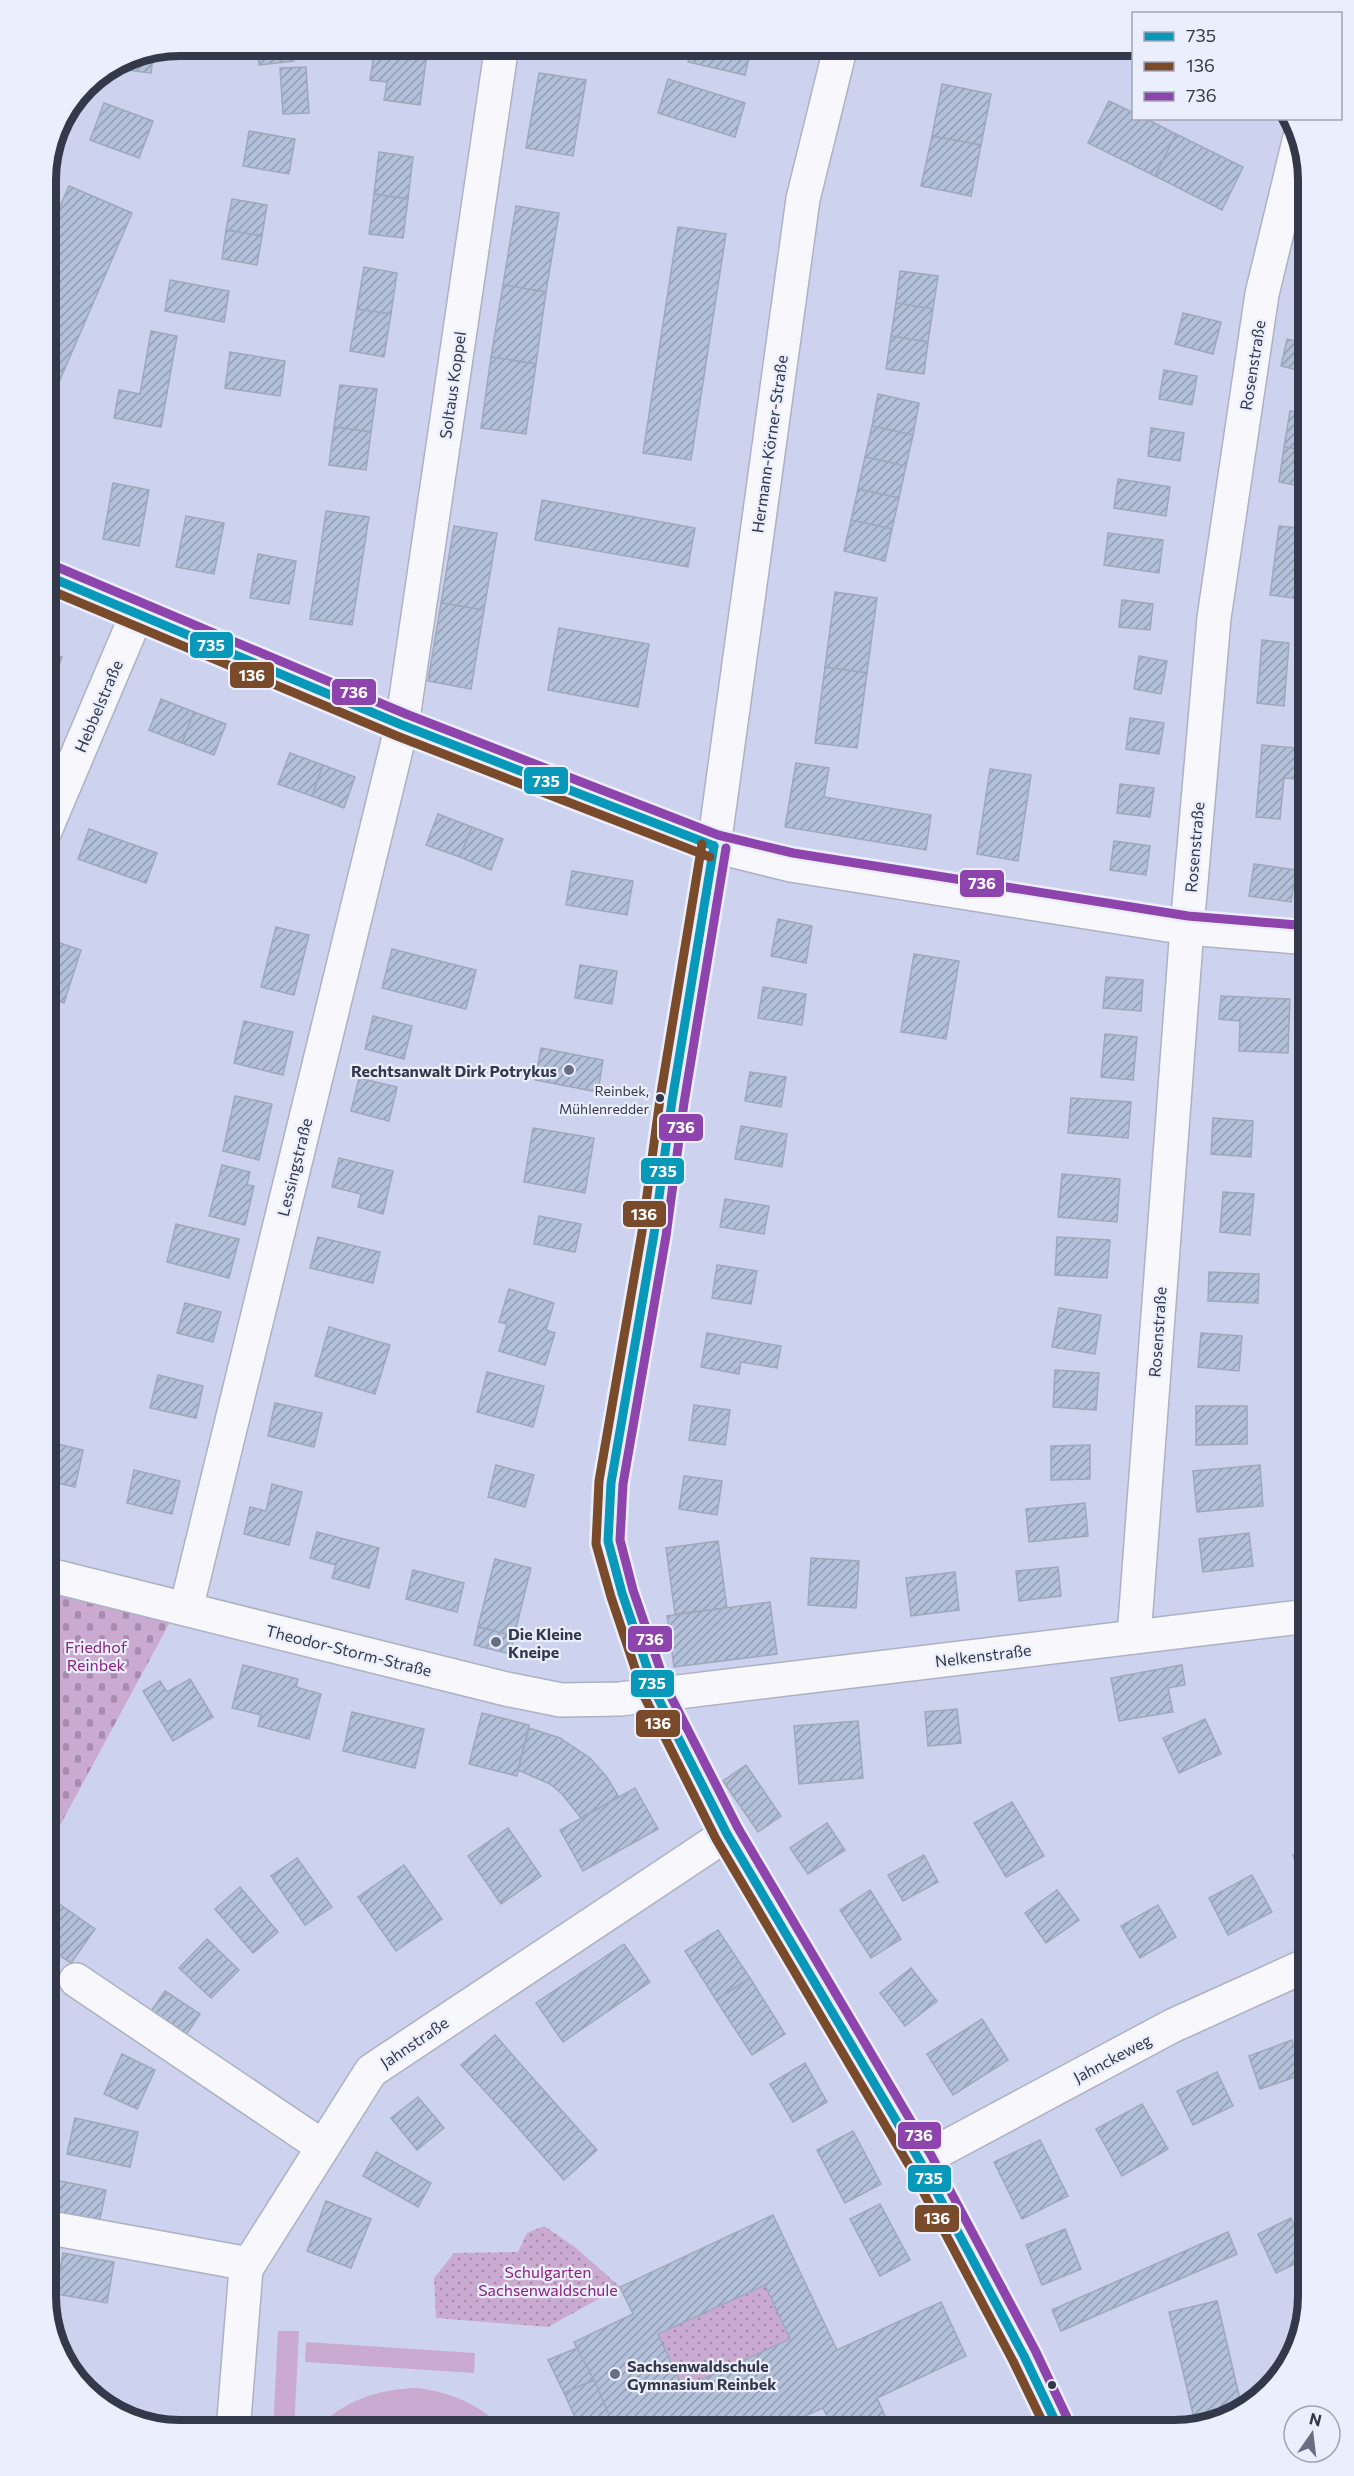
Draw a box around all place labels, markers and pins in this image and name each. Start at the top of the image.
place label: Rechtsanwalt Dirk Potrykus [351,1061,557,1080]
marker: Rechtsanwalt Dirk Potrykus [562,1063,576,1077]
place label: Reinbek, Mühlenredder [559,1082,649,1117]
marker: Reinbek, Mühlenredder [654,1092,666,1104]
place label: Die Kleine Kneipe [508,1624,582,1661]
marker: Die Kleine Kneipe [489,1635,503,1649]
place label: Sachsenwaldschule Gymnasium Reinbek [627,2356,777,2393]
marker: Sachsenwaldschule Gymnasium Reinbek [608,2367,622,2381]
unlabelled marker [1046,2379,1058,2391]

